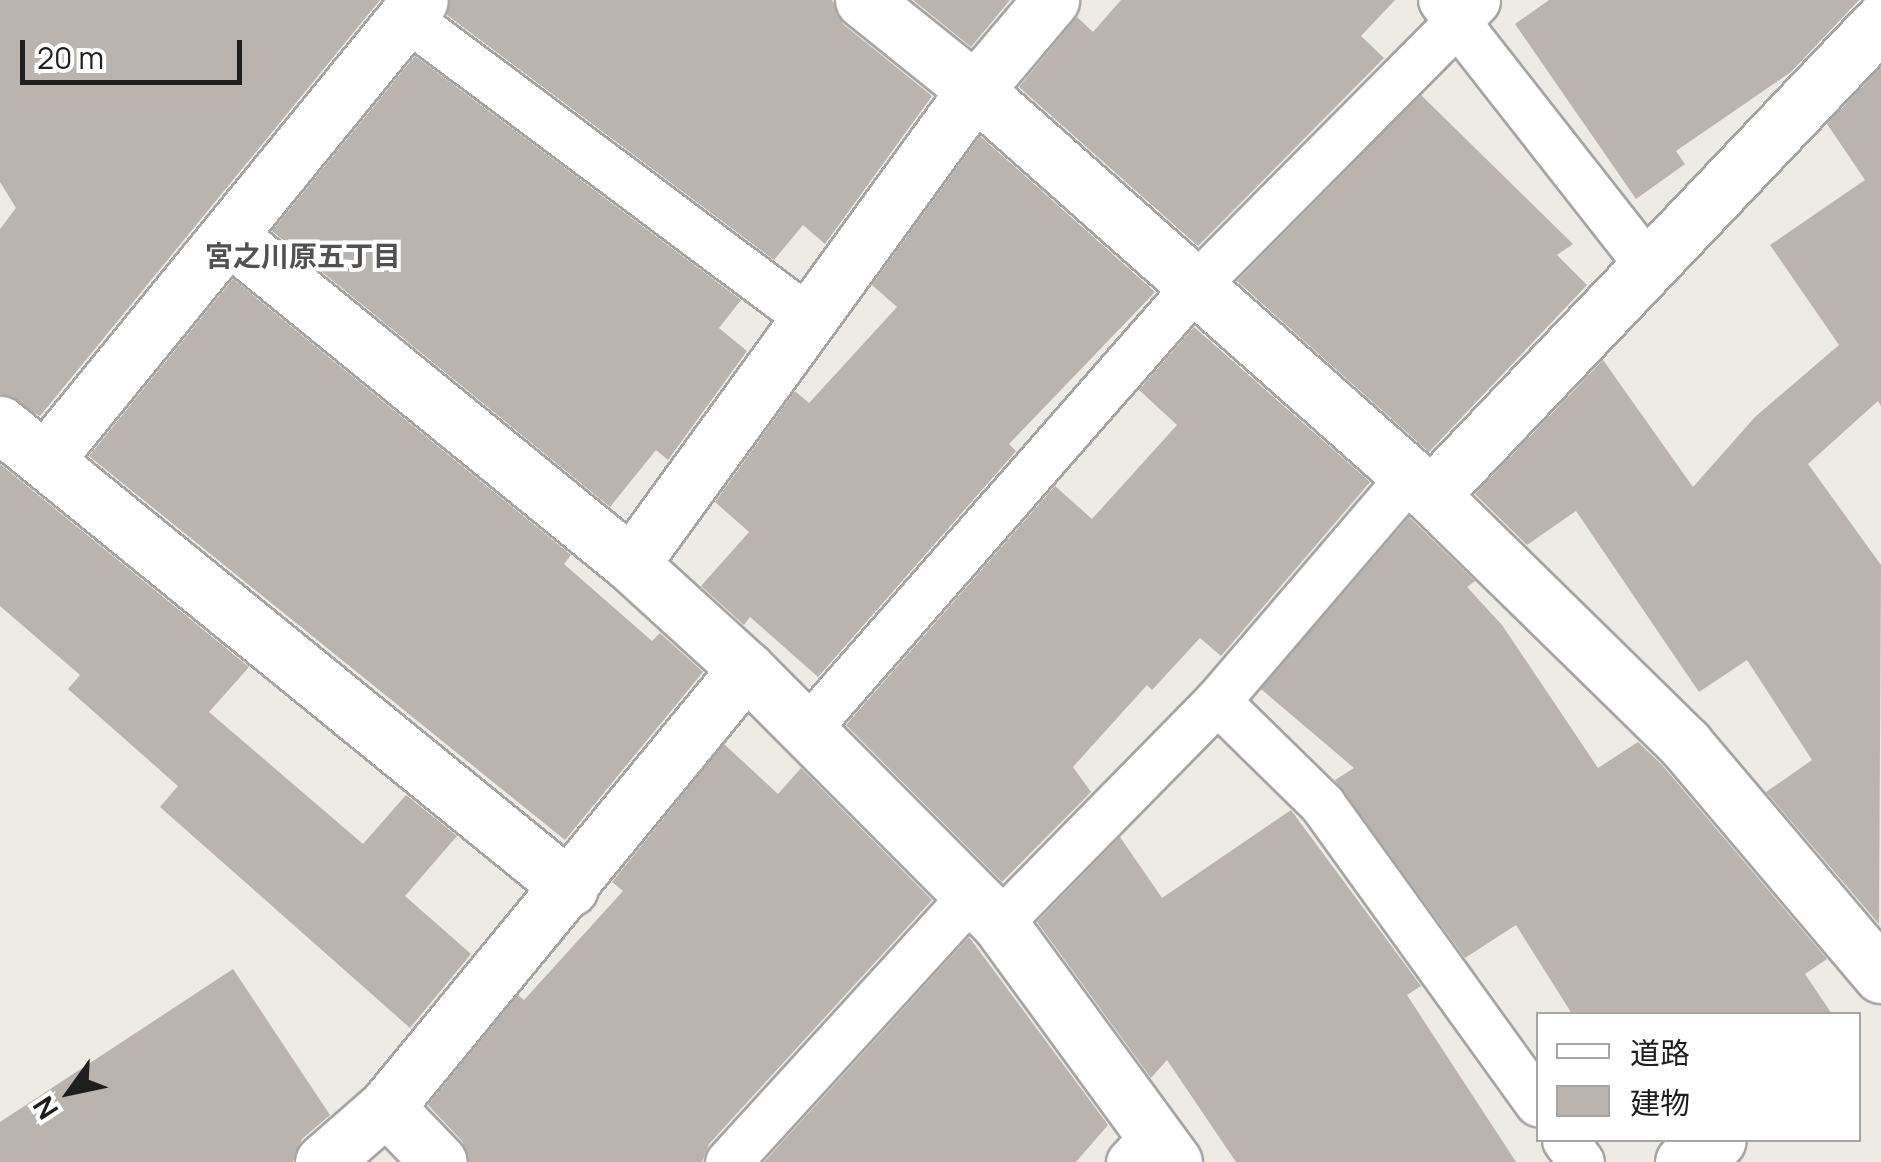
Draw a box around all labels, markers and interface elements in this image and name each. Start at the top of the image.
scale bar [25,20,248,82]
text: 20 m [37,37,104,78]
district label: 宮之川原五丁目 [205,238,401,272]
legend [1536,1012,1861,1142]
text: 道路 [1630,1032,1690,1073]
north arrow [20,1042,120,1142]
text: 建物 [1630,1082,1690,1123]
text: N [23,1090,66,1127]

